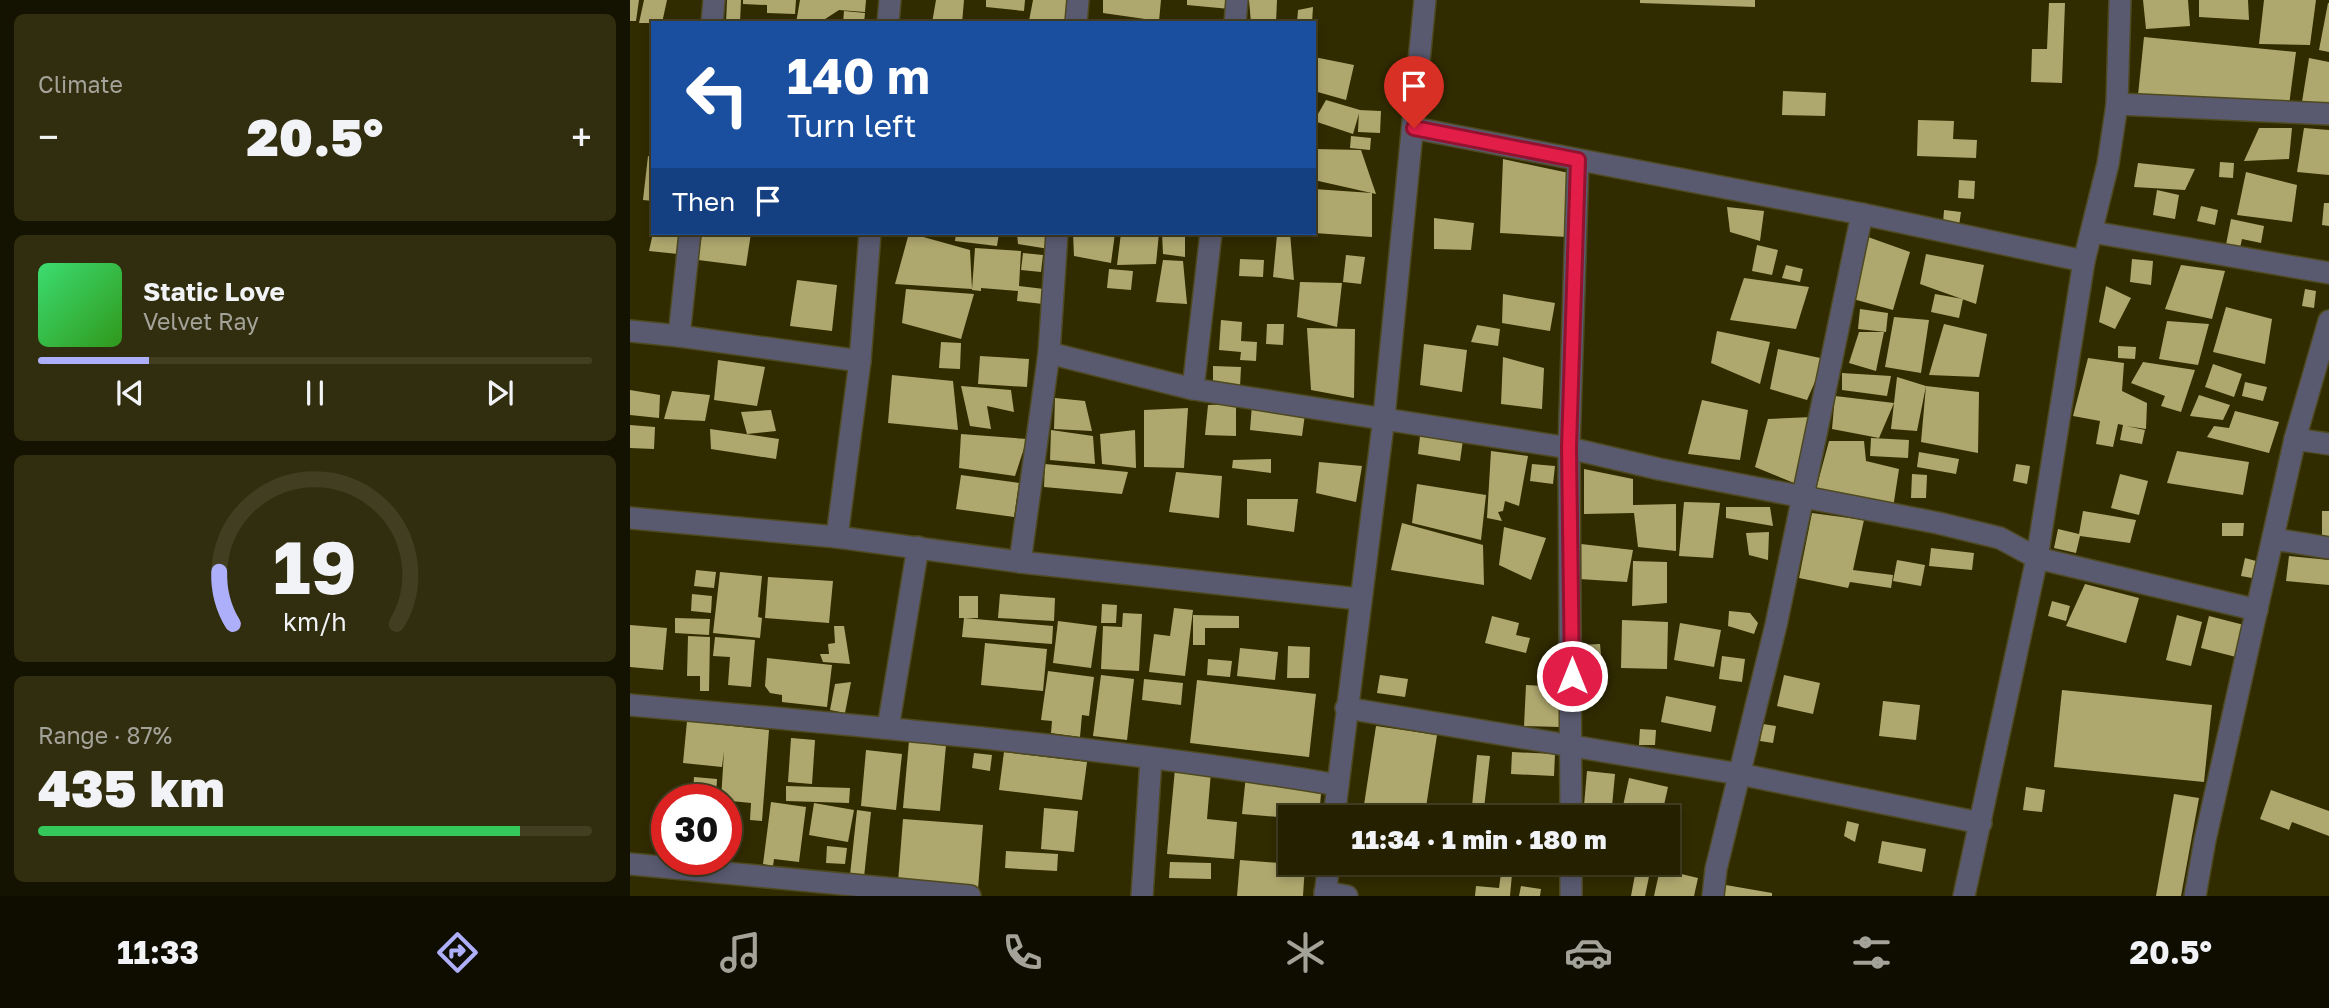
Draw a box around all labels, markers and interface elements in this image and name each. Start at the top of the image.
text: 140 m [787,46,930,105]
icon: left [672,49,763,140]
pin [1384,56,1444,128]
icon: arrive [1395,67,1433,105]
text: Climate [38,70,123,98]
text: 20.5° [247,105,383,167]
text: Turn left [787,106,916,144]
text: − [38,114,59,159]
text: + [571,114,592,159]
icon: arrive [749,182,787,220]
text: Then [672,186,735,217]
text: Static Love [143,276,285,307]
text: Velvet Ray [143,307,259,335]
icon: previous [111,374,149,412]
icon: pause [296,374,334,412]
icon: next [481,374,519,412]
text: 19 [273,524,357,611]
text: km/h [283,606,347,637]
position arrow [1535,639,1609,713]
text: Range · 87% [38,721,172,749]
text: 435 km [38,756,225,818]
speed limit sign: 30 [651,784,742,875]
text: 11:34 · 1 min · 180 m [1351,824,1607,855]
icon: directions [433,928,482,977]
icon: music [716,928,765,977]
icon: phone [998,928,1047,977]
icon: climate [1281,928,1330,977]
icon: car [1564,928,1613,977]
icon: filters [1847,928,1896,977]
text: 11:33 [117,933,199,971]
text: 20.5° [2129,933,2212,971]

